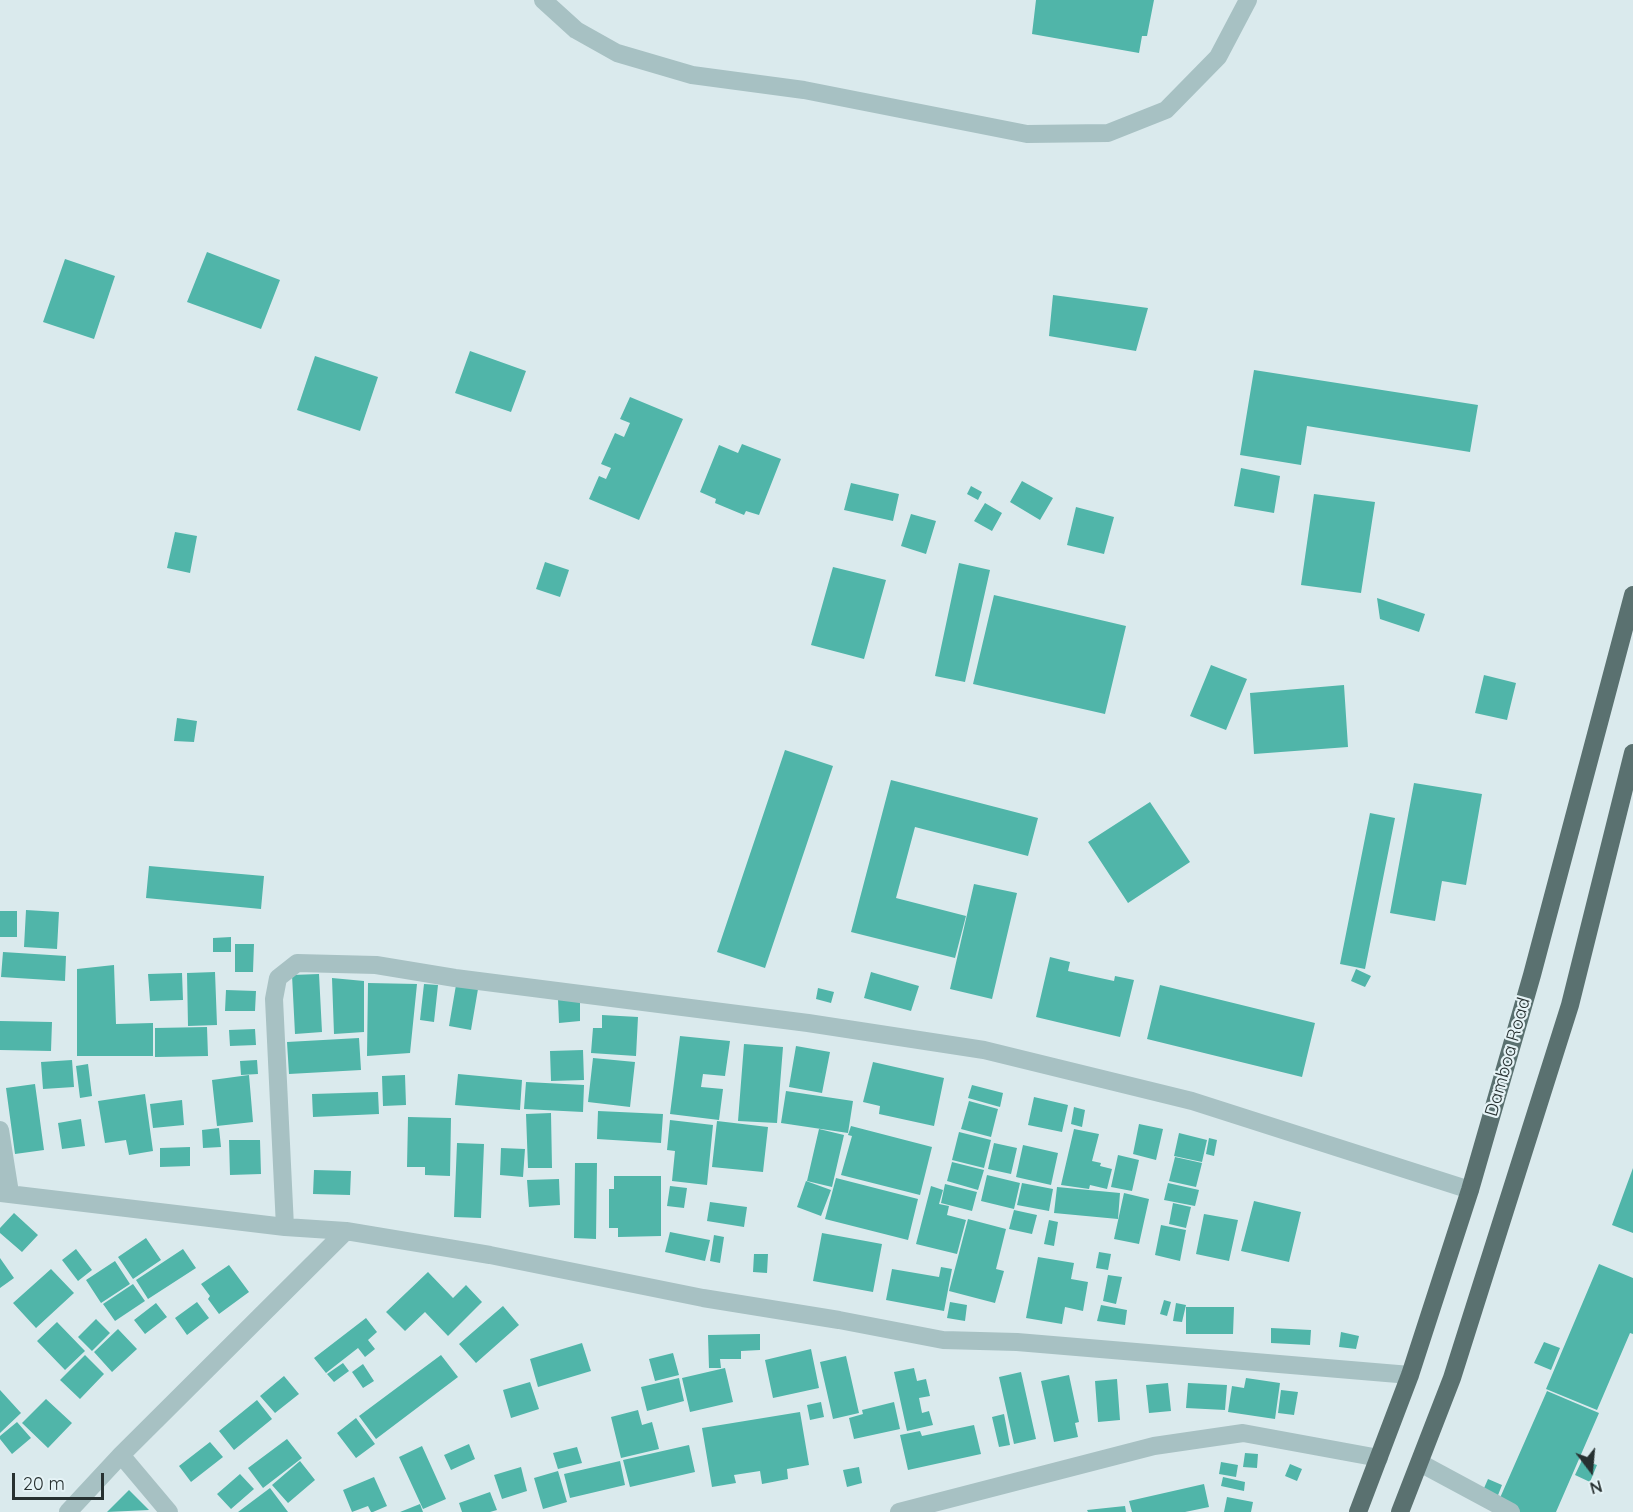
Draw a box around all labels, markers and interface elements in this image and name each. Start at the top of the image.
street label: Damboa Road [1481,995,1535,1119]
north arrow [1561,1440,1621,1500]
scale bar [15,1461,106,1499]
text: 20 m [23,1472,65,1495]
text: N [1588,1476,1604,1499]

